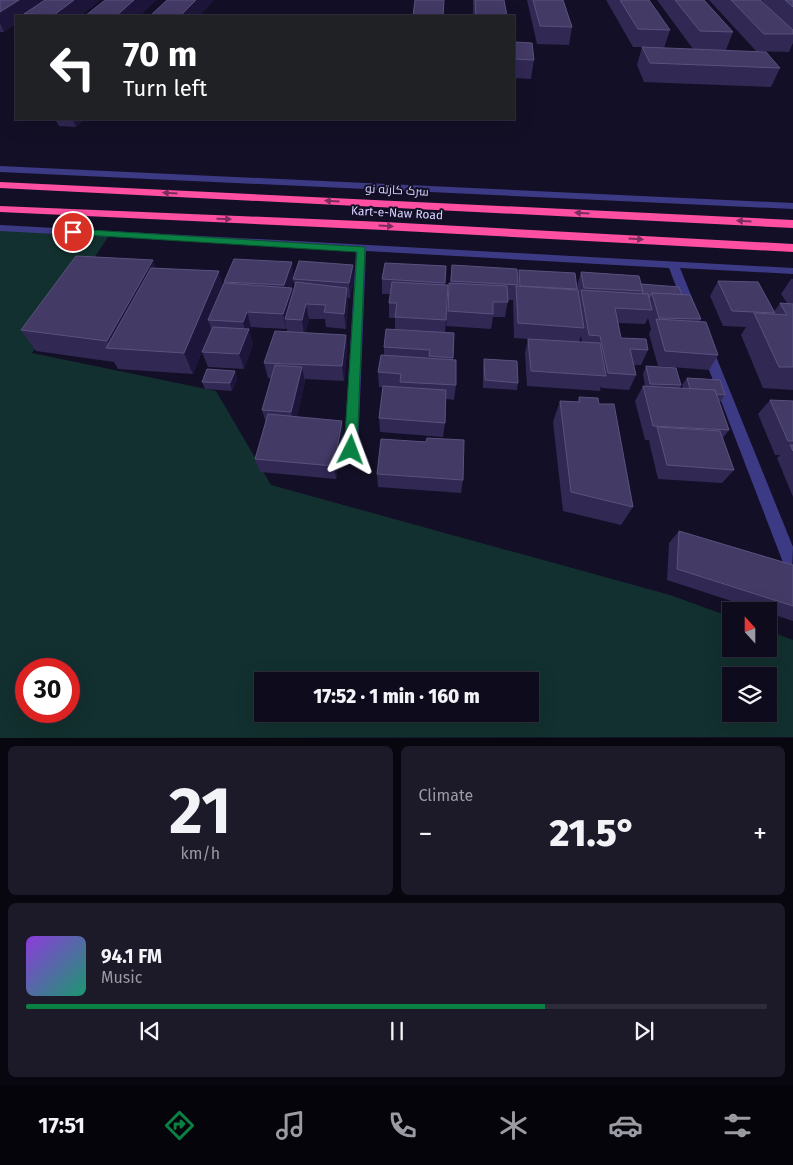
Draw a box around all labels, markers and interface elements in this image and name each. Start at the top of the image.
text: 70 m [123,33,197,75]
icon: left [40,35,105,100]
text: Turn left [123,75,207,102]
street label: سرک کارته نو [365,181,429,199]
one-way arrow [162,188,178,196]
one-way arrow [324,196,340,204]
street label: Kart-e-Naw Road [351,204,443,222]
one-way arrow [574,209,590,217]
pin [52,211,94,253]
one-way arrow [216,215,232,223]
one-way arrow [736,217,752,225]
icon: arrive [59,218,87,246]
one-way arrow [378,222,394,230]
one-way arrow [628,236,644,244]
position arrow [324,423,376,475]
north arrow [722,602,778,658]
map controls [722,602,777,722]
speed limit sign: 30 [15,658,80,723]
button: layers [722,667,777,722]
text: 17:52 · 1 min · 160 m [313,685,480,708]
text: 21 [169,772,231,850]
text: Climate [419,786,473,805]
text: 21.5° [549,810,636,856]
text: − [419,817,433,850]
text: + [753,817,767,850]
text: km/h [180,844,220,863]
text: 94.1 FM [101,945,162,968]
text: Music [101,968,142,987]
icon: previous [136,1017,164,1045]
icon: pause [383,1017,411,1045]
icon: next [630,1017,658,1045]
icon: directions [162,1108,197,1143]
icon: music [273,1108,308,1143]
icon: phone [385,1108,420,1143]
icon: climate [496,1108,531,1143]
icon: car [608,1108,643,1143]
icon: filters [720,1108,755,1143]
text: 17:51 [38,1112,85,1139]

